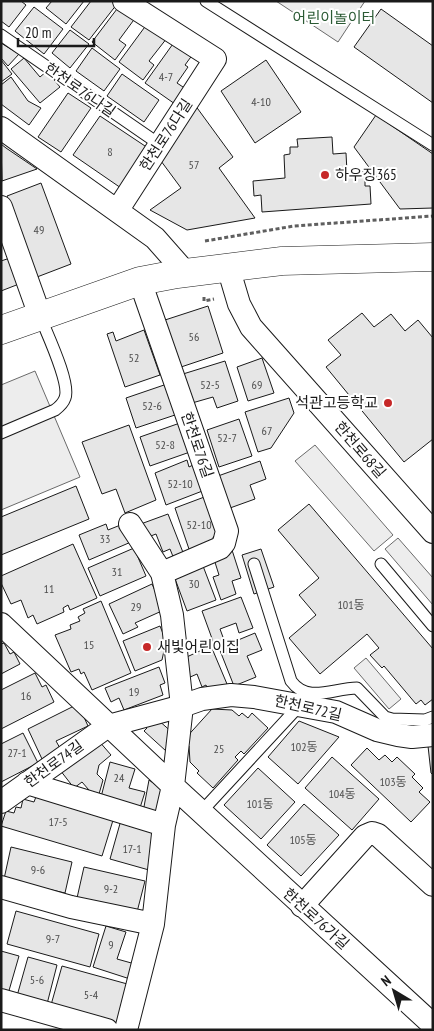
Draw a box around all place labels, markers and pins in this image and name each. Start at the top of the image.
place label: 하우징365 [335,165,397,184]
marker: 하우징365 [319,169,331,181]
place label: 석관고등학교 [295,393,378,412]
marker: 석관고등학교 [382,397,394,409]
place label: 새빛어린이집 [157,637,240,656]
marker: 새빛어린이집 [141,641,153,653]

